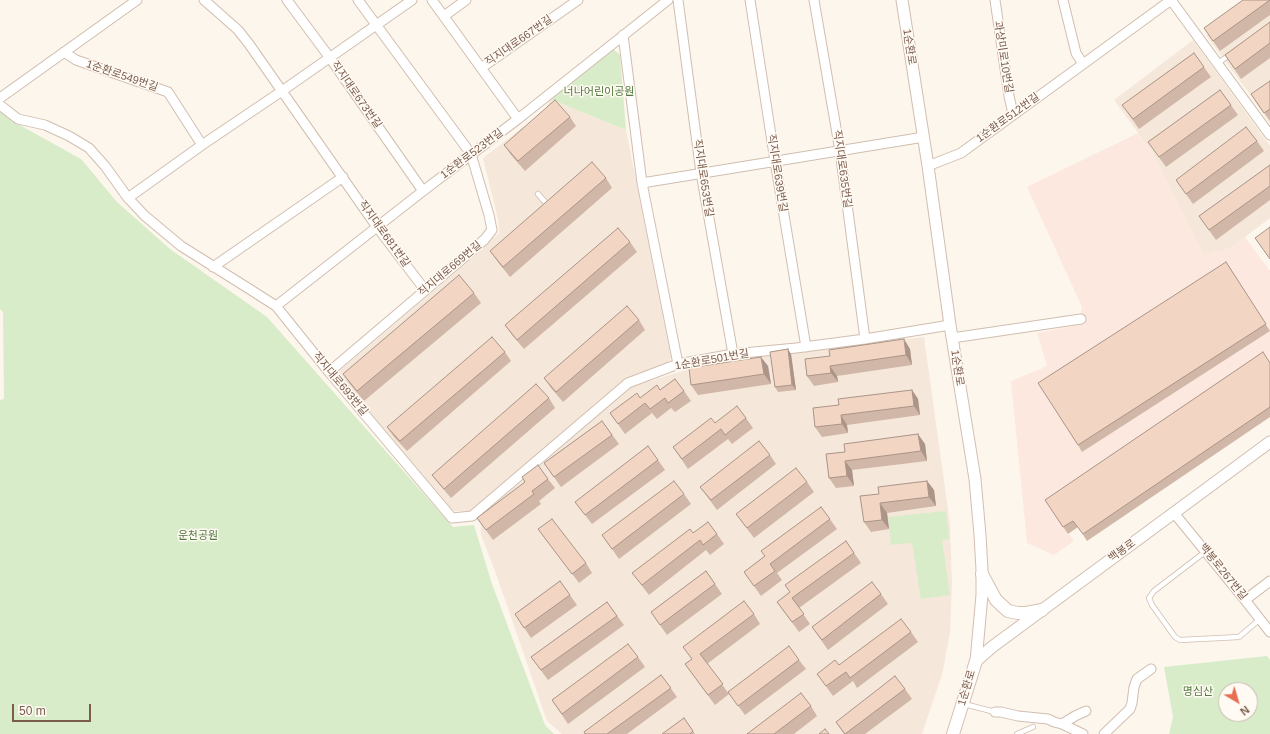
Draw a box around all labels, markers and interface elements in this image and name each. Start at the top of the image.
street label: 직지대로667번길 [483,13,555,69]
street label: 과상미로10번길 [991,20,1015,94]
street label: 1순환로 [900,28,918,66]
street label: 1순환로549번길 [84,58,160,94]
street label: 직지대로673번길 [328,59,384,131]
park label: 너나어린이공원 [564,85,634,99]
street label: 1순환로512번길 [974,91,1042,145]
street label: 1순환로523번길 [438,126,506,182]
street label: 직지대로635번길 [830,129,854,209]
street label: 직지대로639번길 [764,133,790,213]
street label: 직지대로653번길 [690,138,716,218]
street label: 직지대로681번길 [355,198,413,270]
street label: 직지대로669번길 [415,239,485,299]
street label: 1순환로501번길 [674,347,750,373]
street label: 직지대로693번길 [310,349,370,419]
street label: 1순환로 [948,349,966,387]
park label: 운천공원 [178,529,218,543]
street label: 백봉로 [1106,537,1138,565]
street label: 백봉로267번길 [1196,541,1250,603]
street label: 1순환로 [955,669,979,707]
north arrow [1218,682,1258,722]
park label: 명심산 [1183,685,1213,699]
scale bar [14,696,93,722]
text: N [1238,703,1252,718]
text: 50 m [19,704,46,718]

